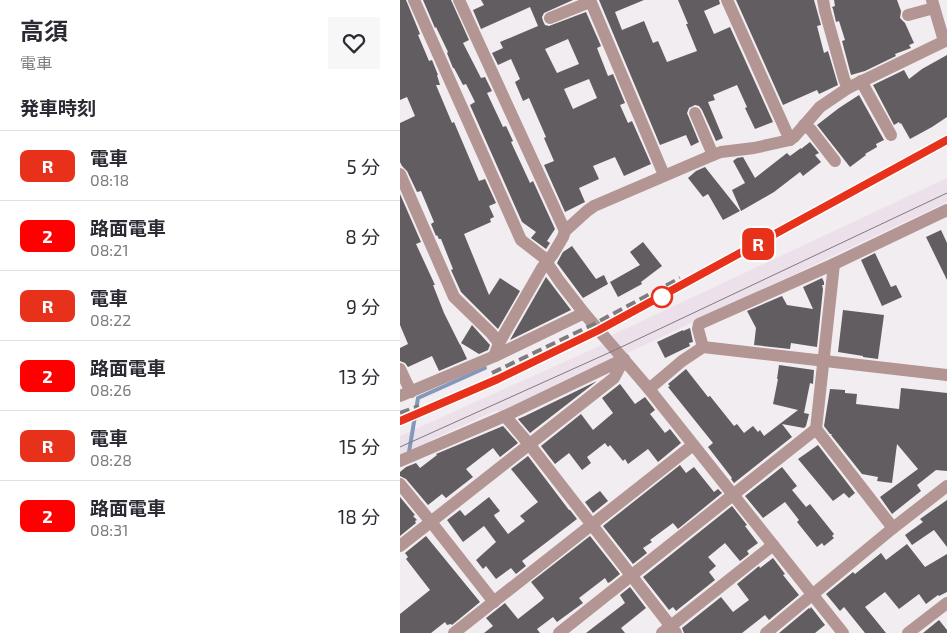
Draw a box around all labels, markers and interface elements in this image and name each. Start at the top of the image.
text: 高須 [20,16,68,45]
button: heart [328,17,380,69]
text: 電車 [20,53,52,72]
text: 発車時刻 [20,96,96,119]
text: 電車 [90,146,128,169]
text: R [42,155,53,177]
text: 5 分 [347,155,380,178]
text: 08:18 [90,170,129,189]
text: 路面電車 [90,216,166,239]
text: 2 [42,225,53,247]
text: 8 分 [345,225,380,248]
line badge: R [742,228,774,260]
text: R [752,233,764,255]
text: 08:21 [90,240,129,259]
text: 電車 [90,286,128,309]
unlabelled marker [651,286,673,308]
text: R [42,295,53,317]
text: 9 分 [346,295,380,318]
text: 08:22 [90,310,131,329]
text: 路面電車 [90,356,166,379]
text: 2 [42,365,53,387]
text: 13 分 [339,365,380,388]
text: 08:26 [90,380,131,399]
text: 電車 [90,426,128,449]
text: R [42,435,53,457]
text: 15 分 [339,435,380,458]
text: 08:28 [90,450,132,469]
text: 路面電車 [90,496,166,519]
text: 2 [42,505,53,527]
text: 18 分 [338,505,380,528]
text: 08:31 [90,520,128,539]

